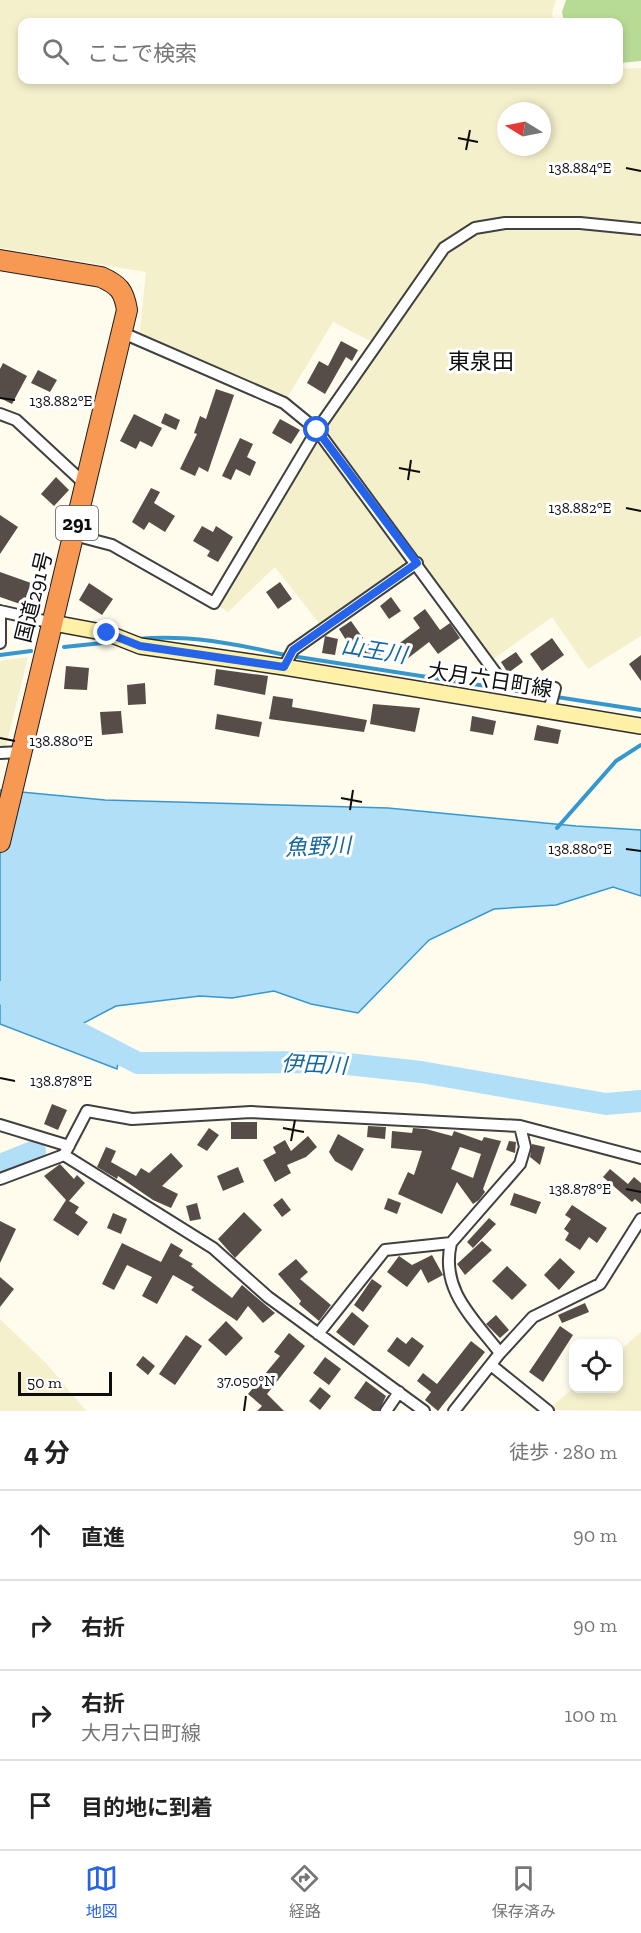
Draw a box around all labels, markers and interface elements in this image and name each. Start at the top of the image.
search box [18,18,623,84]
icon: search [39,35,72,68]
text: ここで検索 [87,40,197,67]
north arrow [497,102,551,156]
text: 138.884°E [549,159,612,177]
district label: 東泉田 [448,348,514,375]
text: 138.882°E [30,392,93,410]
route start [303,416,329,442]
text: 138.882°E [549,499,612,517]
road number: 291 [56,506,98,540]
street label: 国道291号 [10,549,57,645]
route end [93,619,119,645]
water label: 山王川 [339,632,411,669]
street label: 大月六日町線 [426,657,554,702]
text: 138.880°E [29,732,93,750]
water label: 魚野川 [285,832,353,861]
text: 138.880°E [548,840,612,858]
water label: 伊田川 [281,1050,349,1079]
text: 138.878°E [30,1072,92,1090]
text: 138.878°E [549,1180,611,1198]
map controls [569,1339,623,1393]
button: locate [569,1339,623,1393]
scale bar [18,1369,112,1396]
text: 37.050°N [217,1372,275,1390]
text: 50 m [27,1373,62,1392]
text: 4 分 [24,1437,70,1469]
text: 徒歩 · 280 m [509,1440,617,1464]
icon: ahead [24,1519,57,1552]
text: 90 m [573,1523,617,1547]
text: 直進 [81,1524,125,1551]
icon: right [24,1609,57,1642]
text: 90 m [573,1613,617,1637]
text: 右折 [81,1614,125,1641]
text: 右折 [81,1690,125,1717]
icon: right [24,1699,57,1732]
text: 100 m [564,1703,617,1727]
text: 大月六日町線 [81,1721,201,1745]
icon: arrive [24,1789,57,1822]
text: 目的地に到着 [81,1794,213,1821]
tab: 地図 [85,1862,118,1922]
tab: 経路 [288,1862,321,1922]
tab: 保存済み [492,1862,556,1922]

